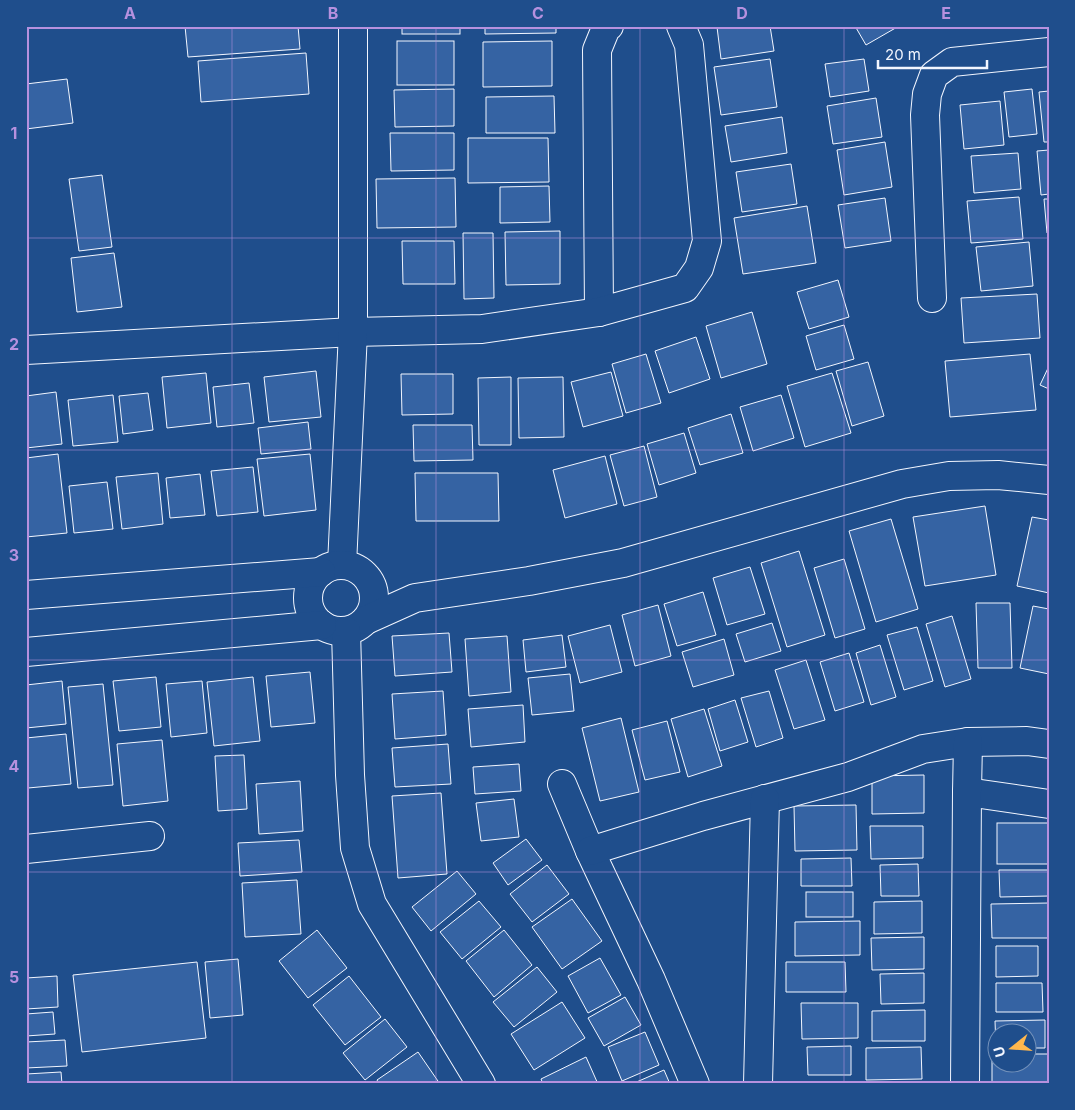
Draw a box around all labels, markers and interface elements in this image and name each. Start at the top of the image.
text: A [124,3,136,23]
text: B [328,3,338,23]
text: C [532,3,544,23]
text: D [736,3,748,23]
text: E [941,3,951,23]
scale bar [878,38,986,70]
text: 20 m [885,45,921,64]
text: 1 [11,123,17,143]
text: 2 [9,334,19,354]
text: 3 [9,545,19,565]
text: 4 [9,756,20,776]
text: 5 [9,967,19,987]
north arrow [988,1022,1038,1072]
text: U [989,1045,1009,1059]

